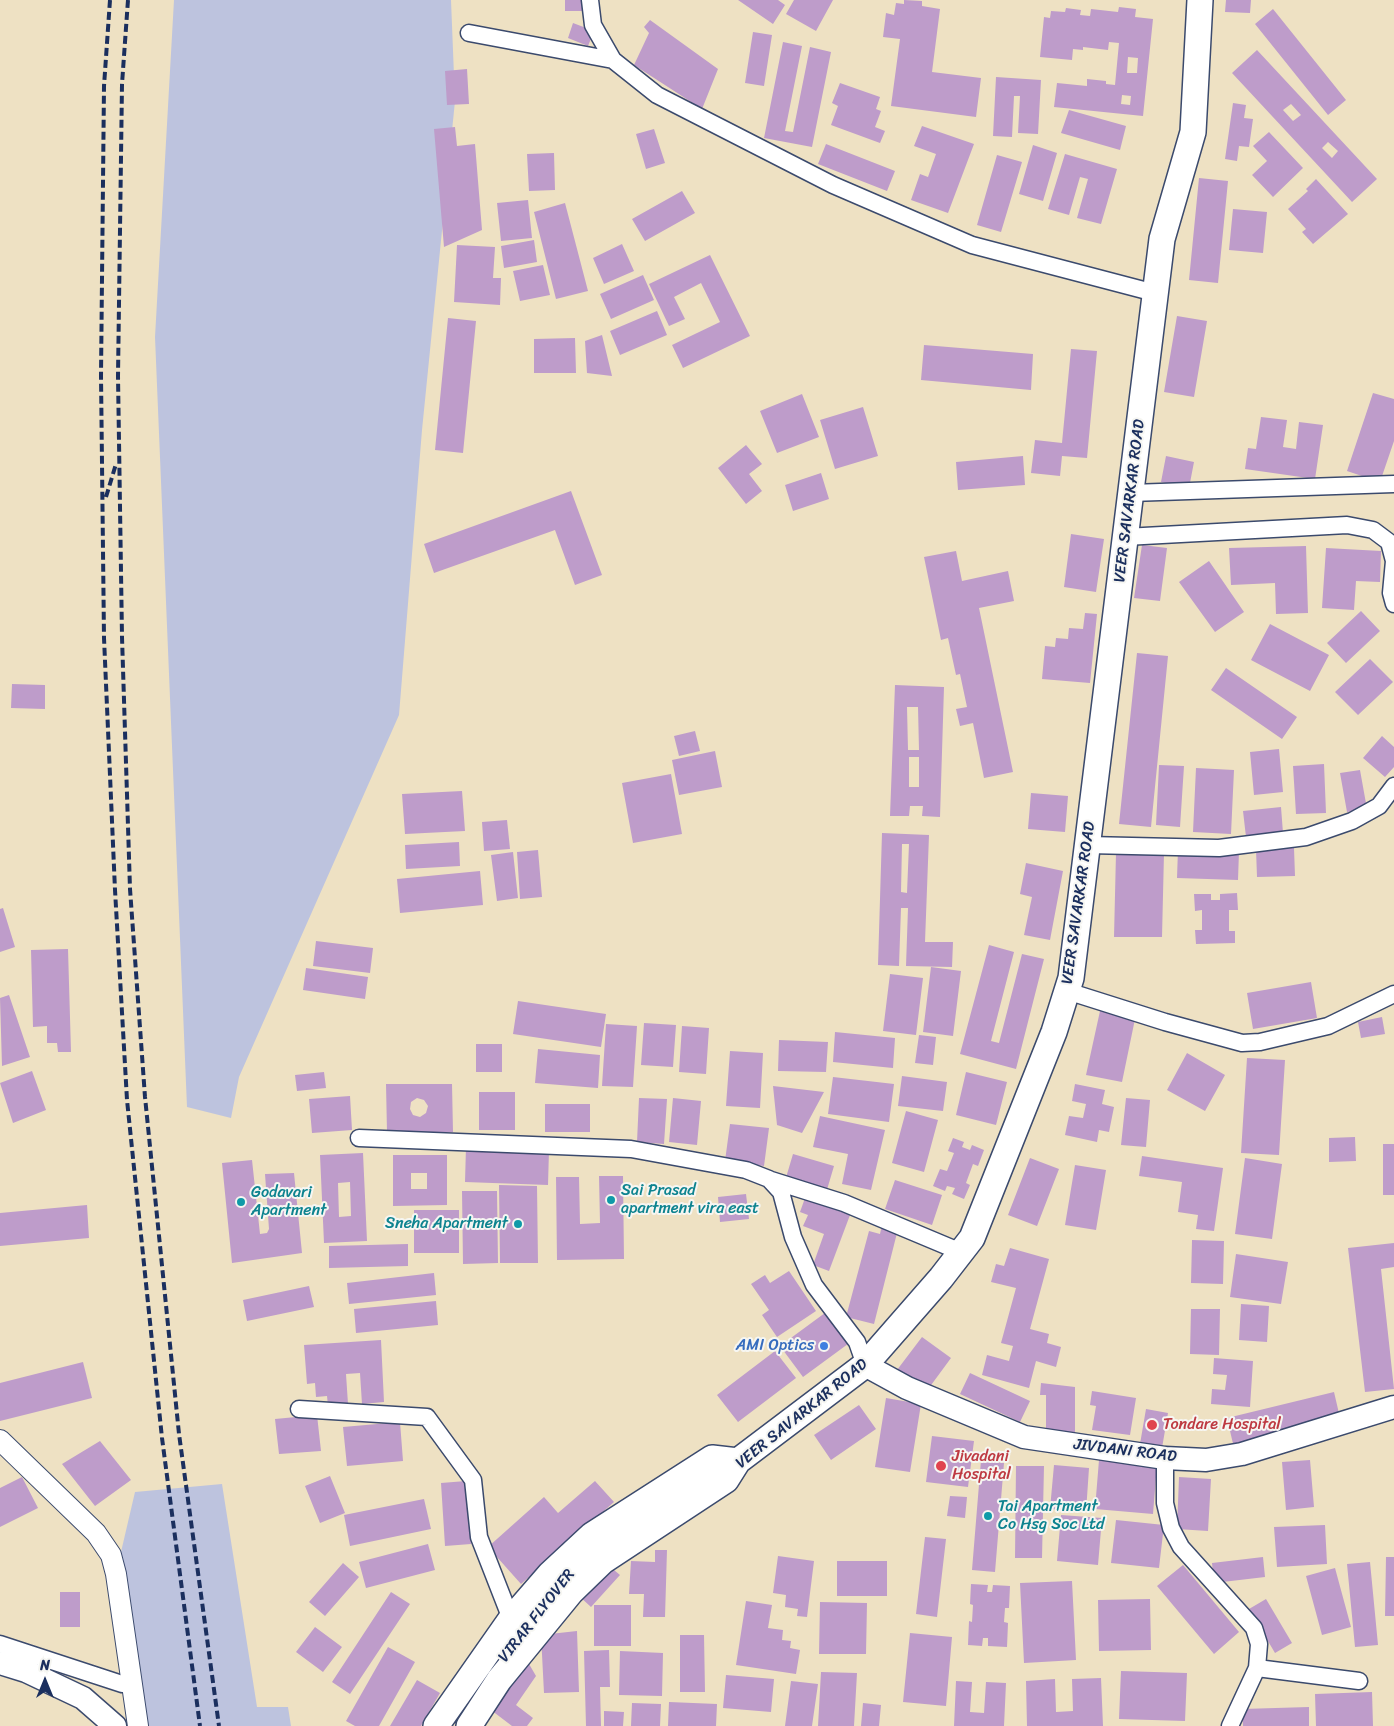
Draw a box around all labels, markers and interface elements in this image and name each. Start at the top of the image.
street label: VEER SAVARKAR ROAD [1110,418,1150,584]
street label: VEER SAVARKAR ROAD [1058,820,1100,986]
place label: Sai Prasad apartment vira east [621,1181,759,1219]
place label: Godavari Apartment [251,1183,327,1221]
marker: Sai Prasad apartment vira east [605,1194,617,1206]
marker: Godavari Apartment [235,1196,247,1208]
place label: Sneha Apartment [385,1214,508,1234]
marker: Sneha Apartment [512,1218,524,1230]
place label: AMI Optics [736,1336,814,1356]
marker: AMI Optics [818,1340,830,1352]
street label: VEER SAVARKAR ROAD [732,1355,872,1473]
place label: Tondare Hospital [1163,1415,1281,1435]
marker: Tondare Hospital [1145,1418,1159,1432]
street label: JIVDANI ROAD [1072,1435,1178,1467]
place label: Jivadani Hospital [952,1447,1011,1485]
marker: Jivadani Hospital [934,1459,948,1473]
place label: Tai Apartment Co Hsg Soc Ltd [998,1497,1104,1535]
marker: Tai Apartment Co Hsg Soc Ltd [982,1510,994,1522]
street label: VIRAR FLYOVER [495,1566,579,1666]
text: N [40,1653,50,1678]
north arrow [20,1656,70,1706]

